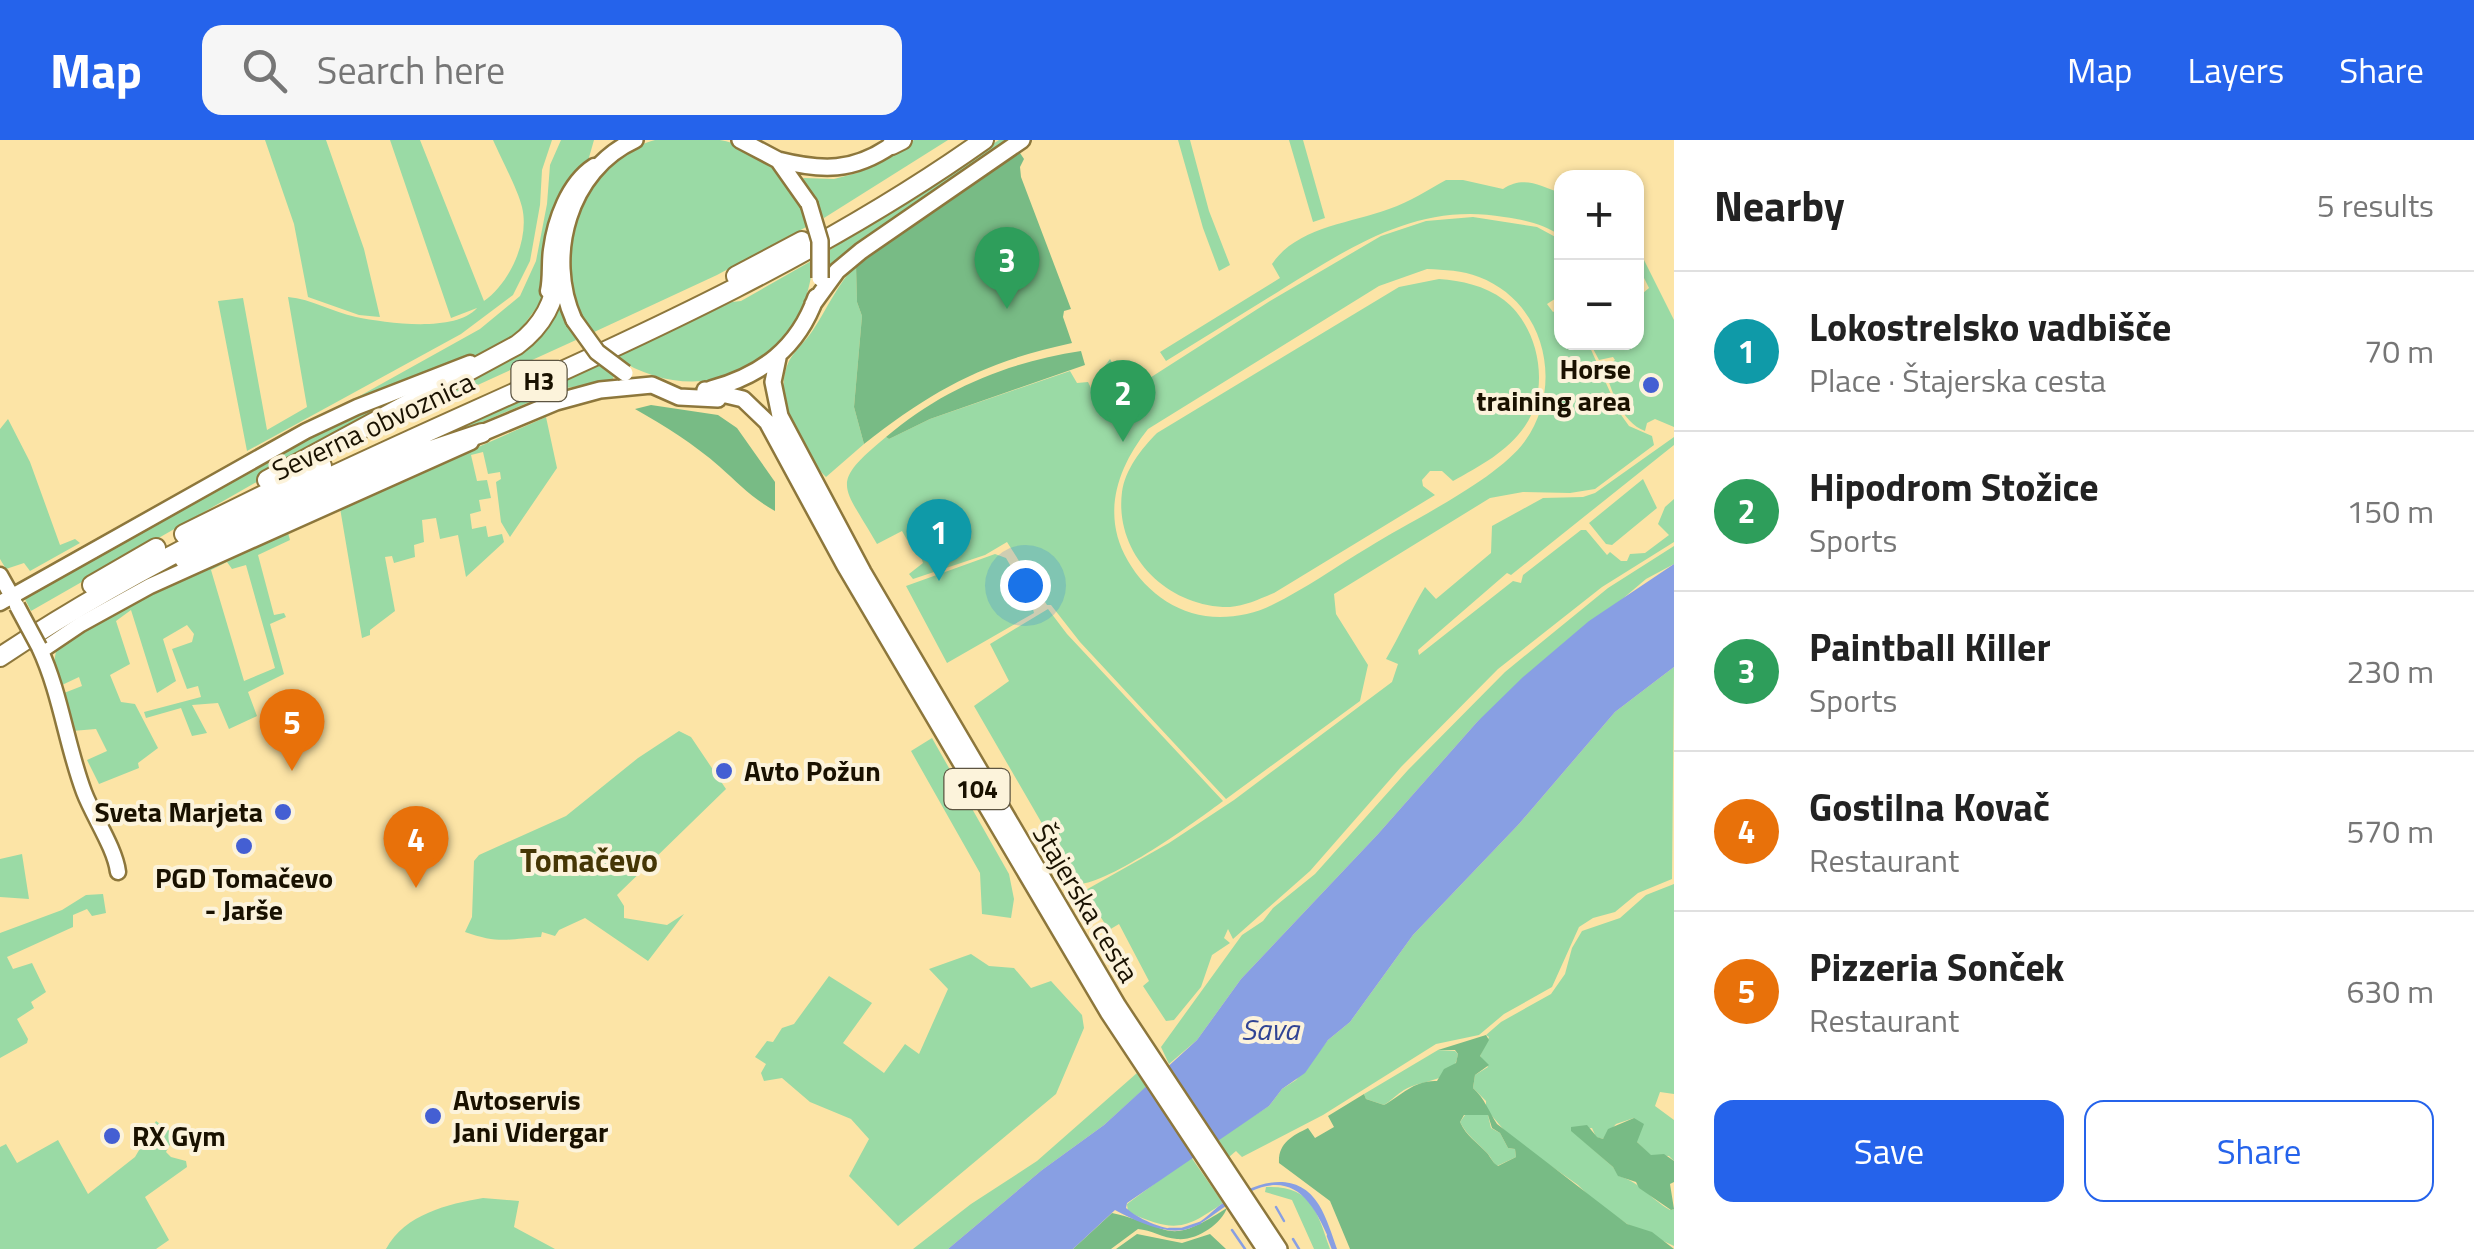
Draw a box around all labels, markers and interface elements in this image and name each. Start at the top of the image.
search box [202,25,902,115]
text: Map [50,34,142,107]
text: Search here [317,41,505,99]
icon: search [237,43,292,98]
text: Map [2067,43,2132,97]
text: Layers [2187,43,2284,97]
text: Share [2339,43,2424,97]
map controls [1554,170,1644,350]
button: + [1554,170,1644,260]
text: Nearby [1714,173,1845,237]
text: 5 results [2317,181,2434,229]
pin: 3 [974,226,1040,309]
button: − [1554,260,1644,350]
text: Lokostrelsko vadbišče [1809,298,2171,356]
text: 1 [1738,327,1755,375]
text: 70 m [2364,327,2434,375]
place label: Horse training area [1476,347,1631,422]
text: Place · Štajerska cesta [1809,356,2106,404]
street label: Severna obvoznica [265,360,481,491]
pin: 2 [1090,360,1156,442]
road number: H3 [512,361,566,401]
marker: Horse training area [1640,374,1662,396]
text: Hipodrom Stožice [1809,458,2099,516]
text: 2 [1738,487,1755,535]
text: 150 m [2346,487,2434,535]
pin: 1 [906,498,972,581]
text: Sports [1809,516,1897,564]
your location [1000,560,1051,611]
text: Paintball Killer [1809,618,2051,676]
text: 3 [1738,647,1755,695]
text: 230 m [2346,647,2434,695]
text: Sports [1809,676,1897,724]
pin: 5 [260,688,324,771]
place label: Avto Požun [744,749,881,792]
marker: Avto Požun [713,760,735,782]
road number: 104 [944,769,1010,809]
text: Gostilna Kovač [1809,778,2050,836]
place label: Sveta Marjeta [94,790,263,833]
marker: Sveta Marjeta [272,801,294,823]
pin: 4 [384,806,448,888]
text: 4 [1738,807,1755,855]
text: 570 m [2346,807,2434,855]
street label: Štajerska cesta [1022,815,1151,990]
marker: PGD Tomačevo - Jarše [233,835,255,857]
district label: Tomačevo [520,836,658,884]
text: Restaurant [1809,836,1959,884]
place label: PGD Tomačevo - Jarše [155,856,333,931]
text: Pizzeria Sonček [1809,938,2064,996]
text: 5 [1738,967,1755,1015]
text: 630 m [2346,967,2434,1015]
text: Restaurant [1809,996,1959,1044]
water label: Sava [1241,1006,1301,1052]
place label: Avtoservis Jani Vidergar [453,1078,609,1153]
button: Save [1714,1100,2064,1202]
button: Share [2084,1100,2434,1202]
marker: Avtoservis Jani Vidergar [422,1105,444,1127]
place label: RX Gym [132,1114,226,1157]
marker: RX Gym [101,1125,123,1147]

